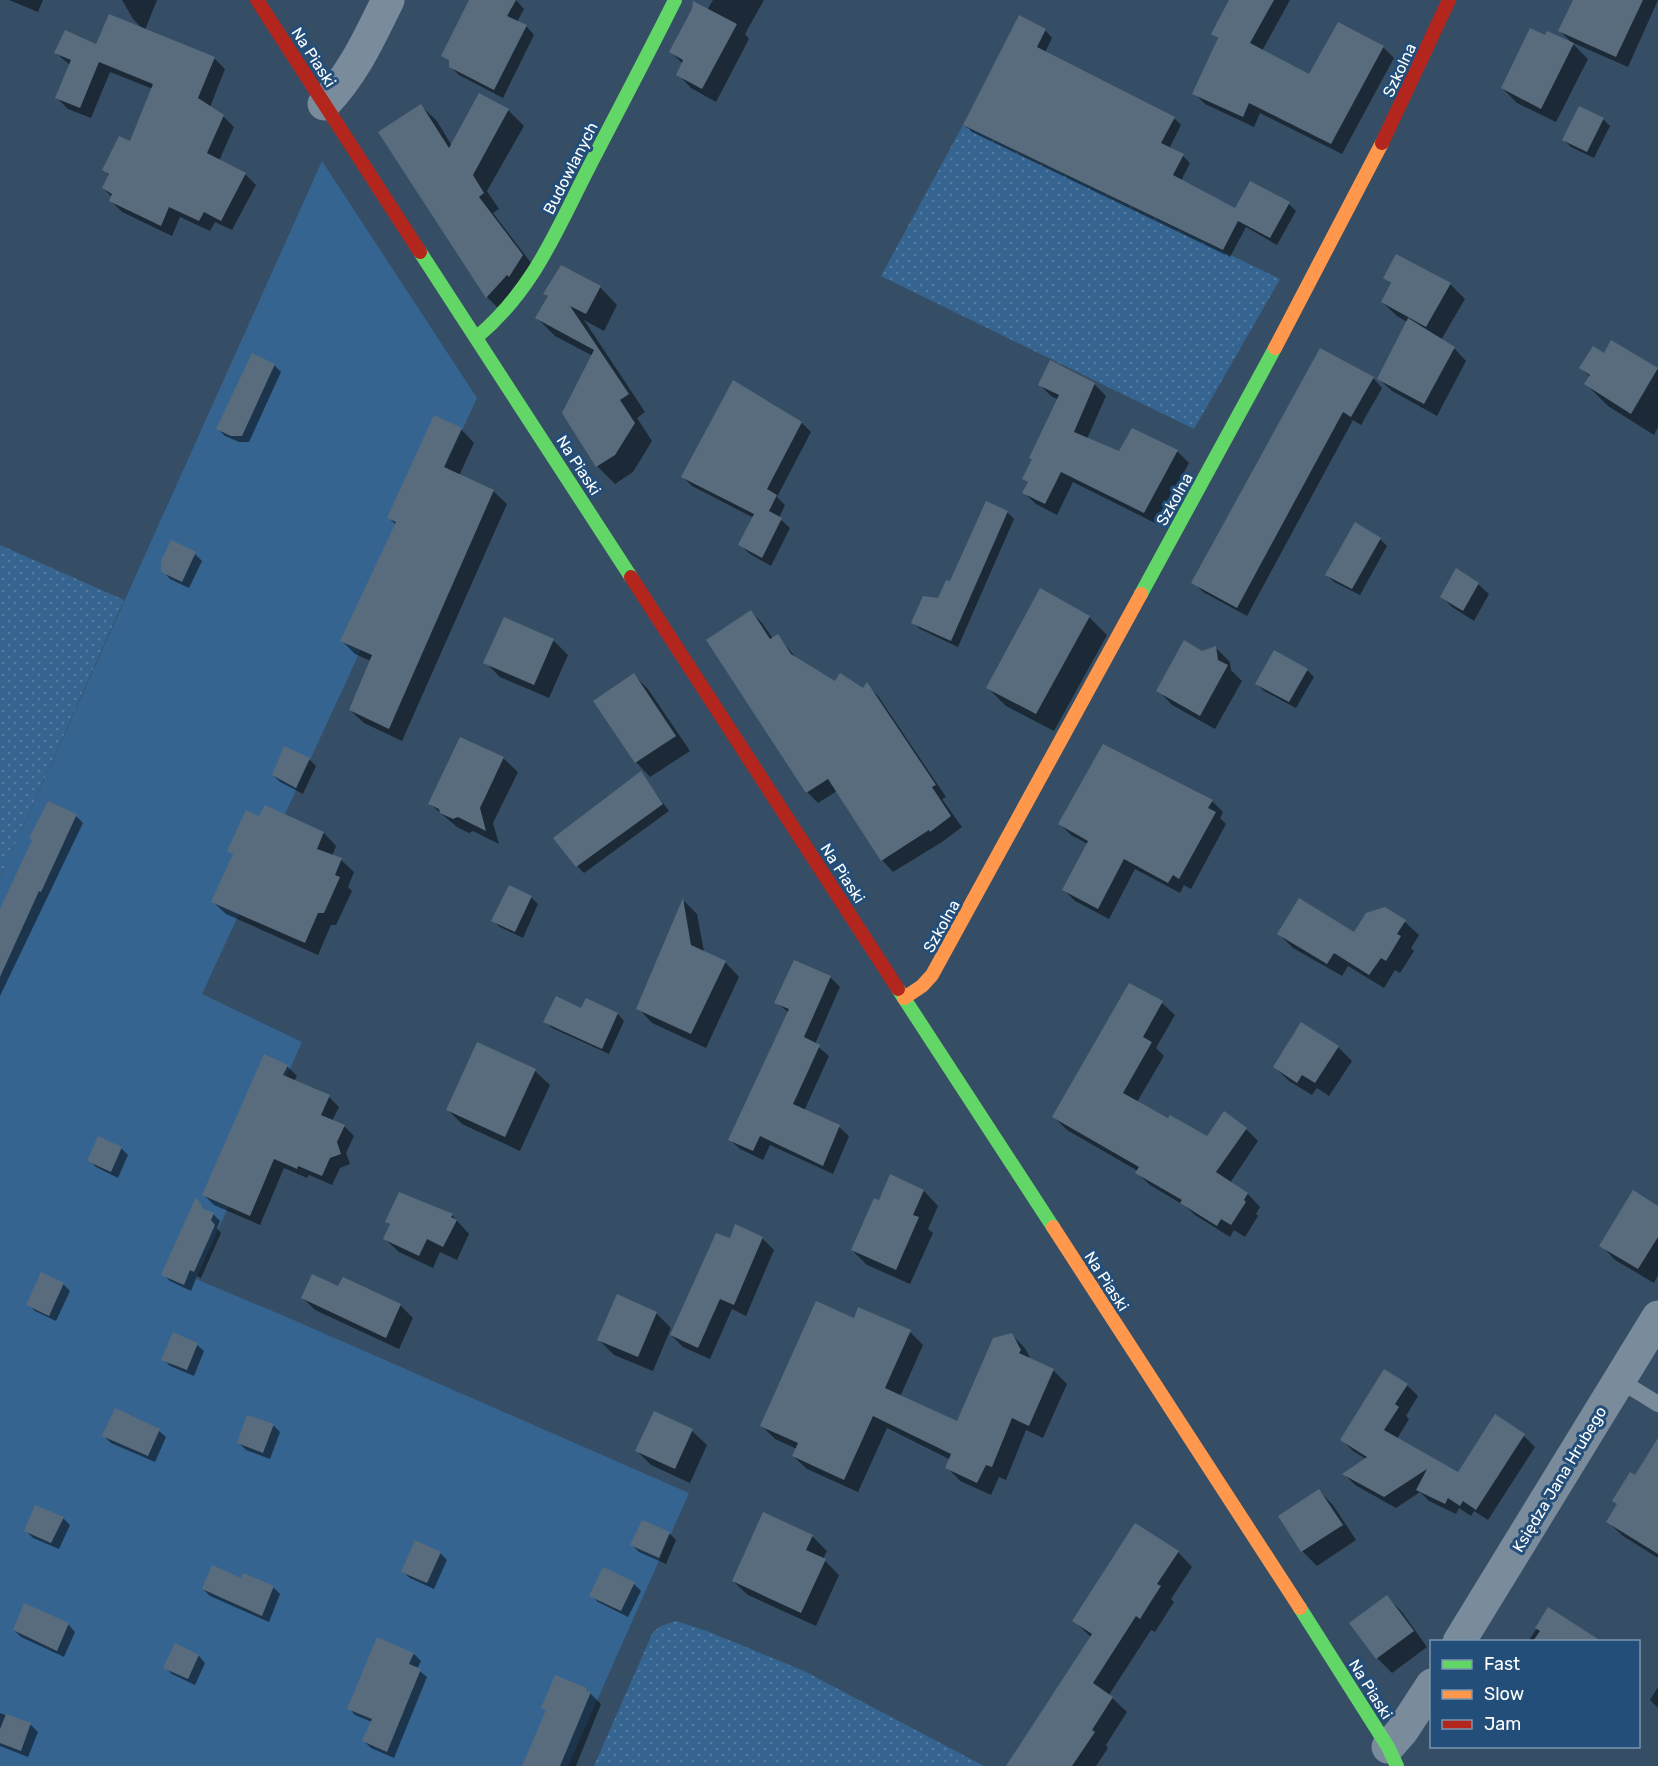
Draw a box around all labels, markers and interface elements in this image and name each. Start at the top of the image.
street label: Na Piaski [287,24,340,91]
street label: Szkolna [1379,40,1420,100]
street label: Budowlanych [539,119,602,218]
street label: Na Piaski [552,432,605,499]
street label: Szkolna [1152,469,1197,529]
street label: Na Piaski [816,840,869,907]
street label: Szkolna [919,896,964,956]
street label: Na Piaski [1080,1248,1133,1315]
street label: Księdza Jana Hrubego [1508,1403,1611,1556]
legend [1430,1640,1640,1748]
text: Fast [1484,1653,1520,1675]
street label: Na Piaski [1345,1656,1396,1723]
text: Slow [1484,1683,1524,1705]
text: Jam [1484,1713,1521,1735]

